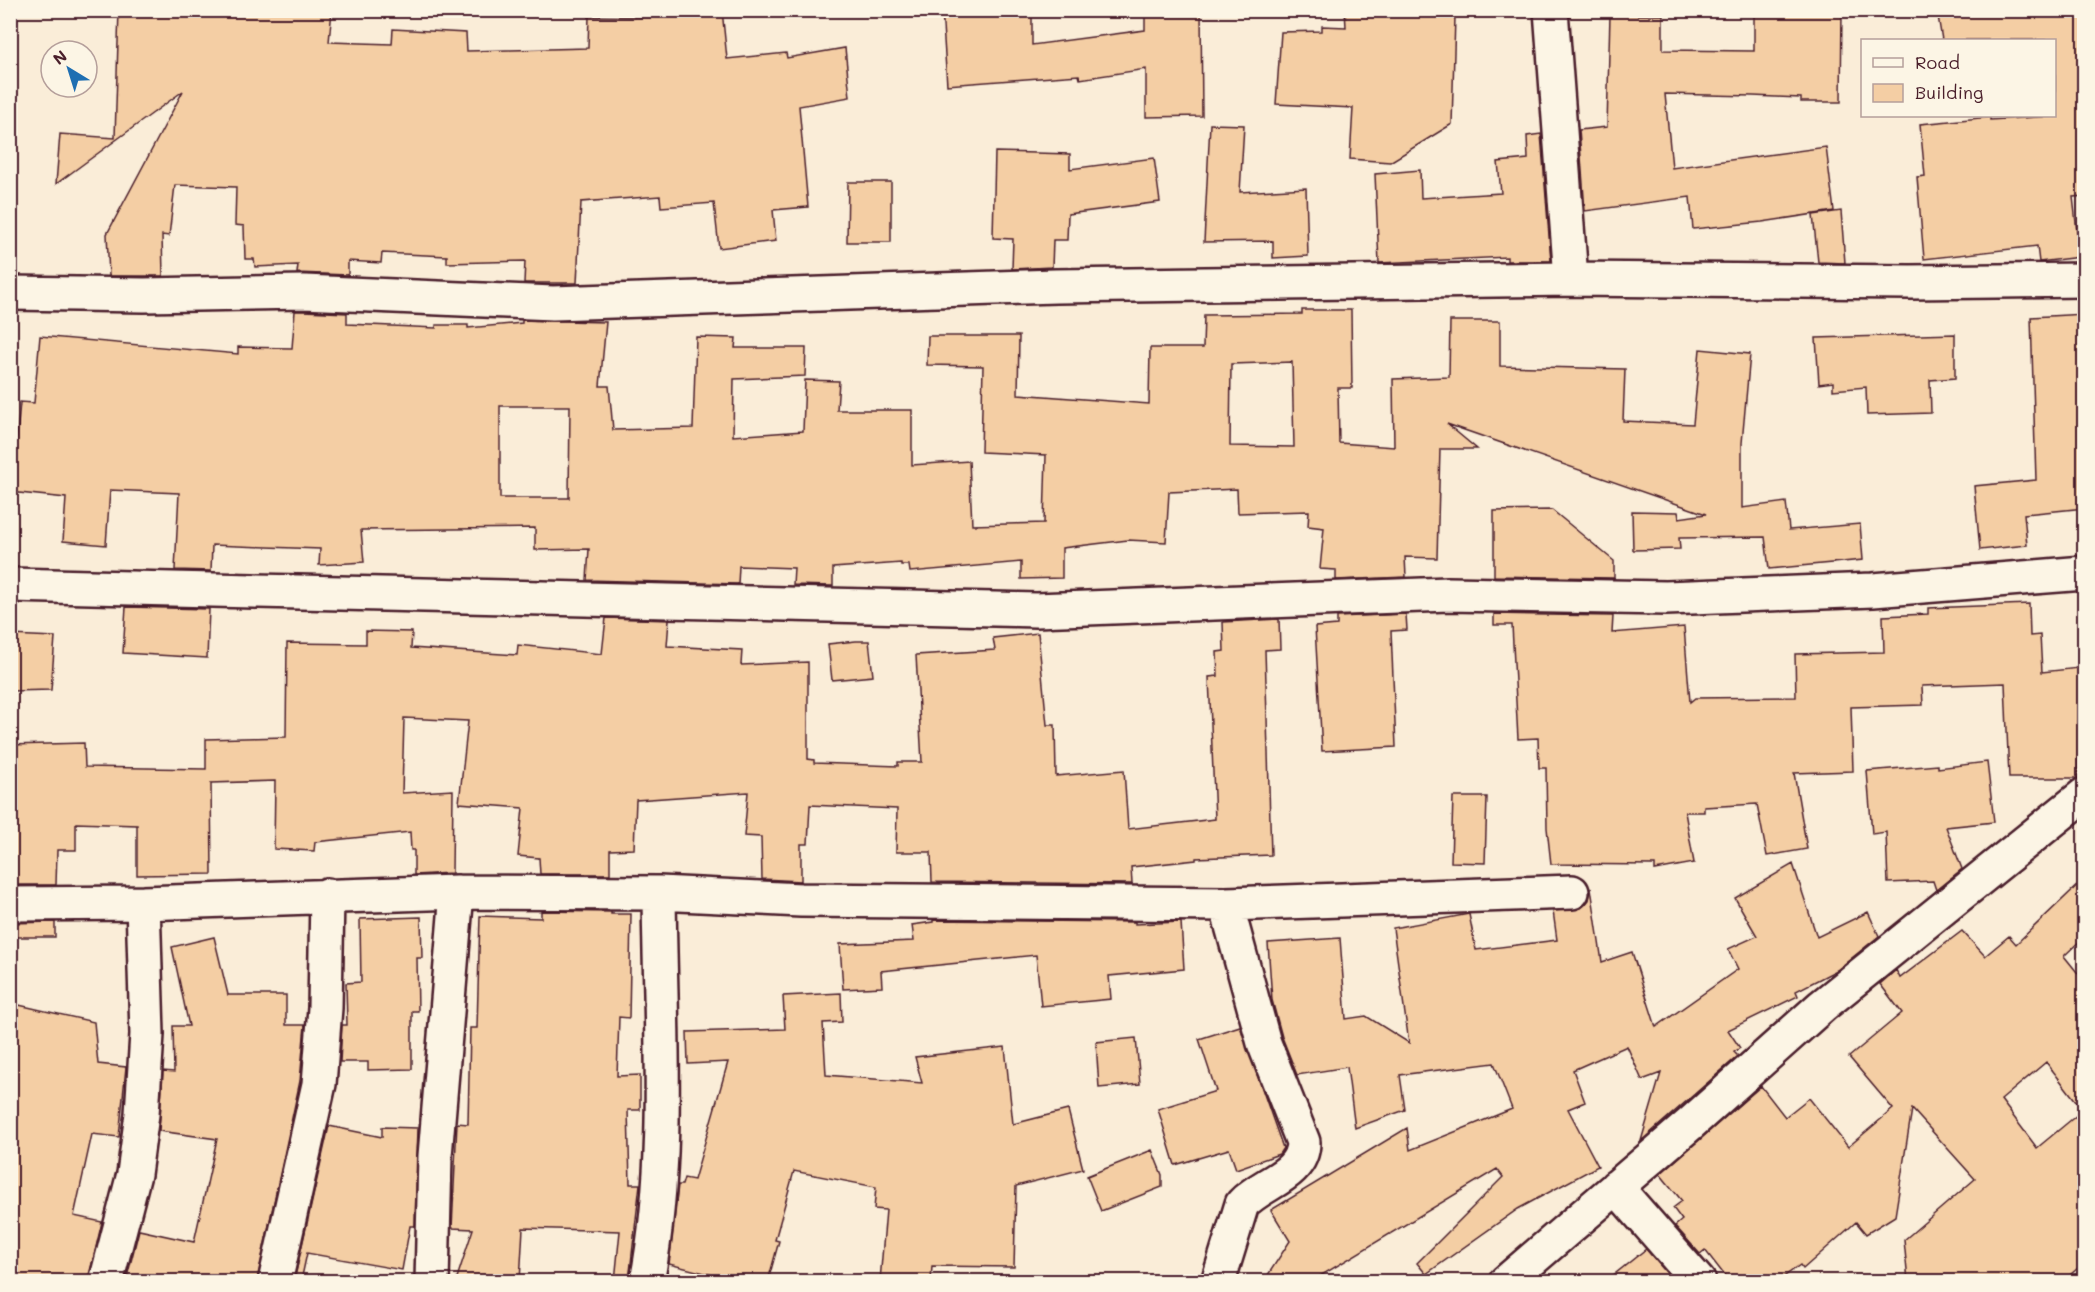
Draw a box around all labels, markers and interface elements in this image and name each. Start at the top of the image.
north arrow [39,39,99,99]
legend [1861,39,2056,117]
text: N [48,45,71,69]
text: Road [1915,50,1960,74]
text: Building [1915,80,1983,104]

